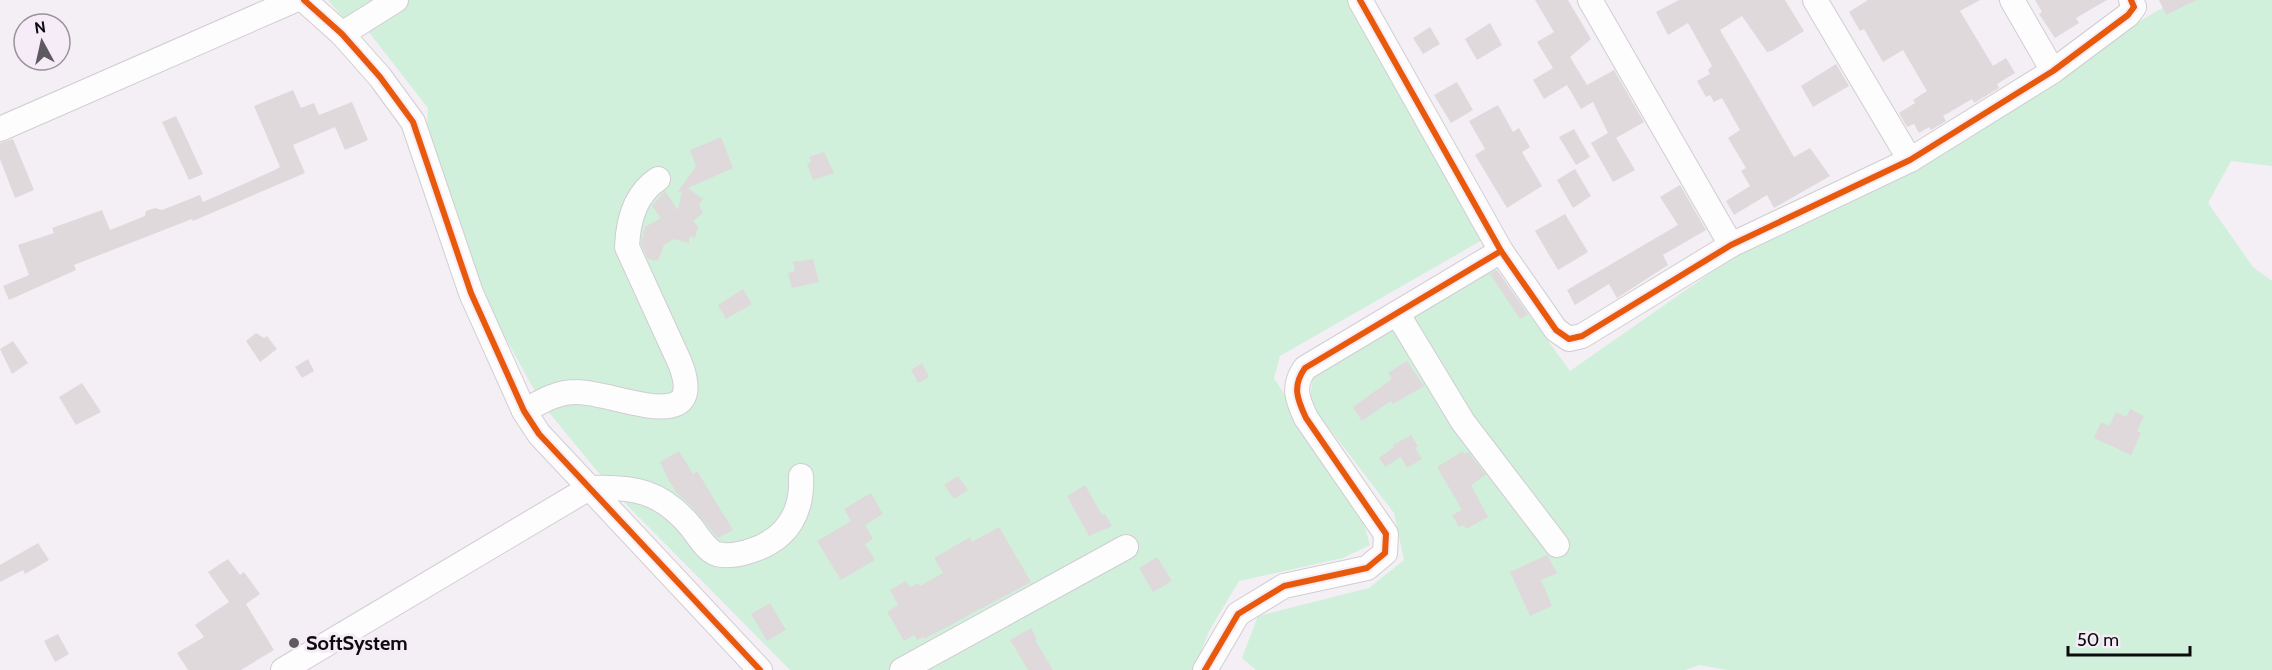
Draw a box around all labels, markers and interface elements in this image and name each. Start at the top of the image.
north arrow [12,12,72,72]
text: N [33,17,47,38]
scale bar [2068,619,2190,657]
text: 50 m [2077,629,2119,651]
place label: SoftSystem [306,631,408,655]
marker: SoftSystem [287,636,301,650]

